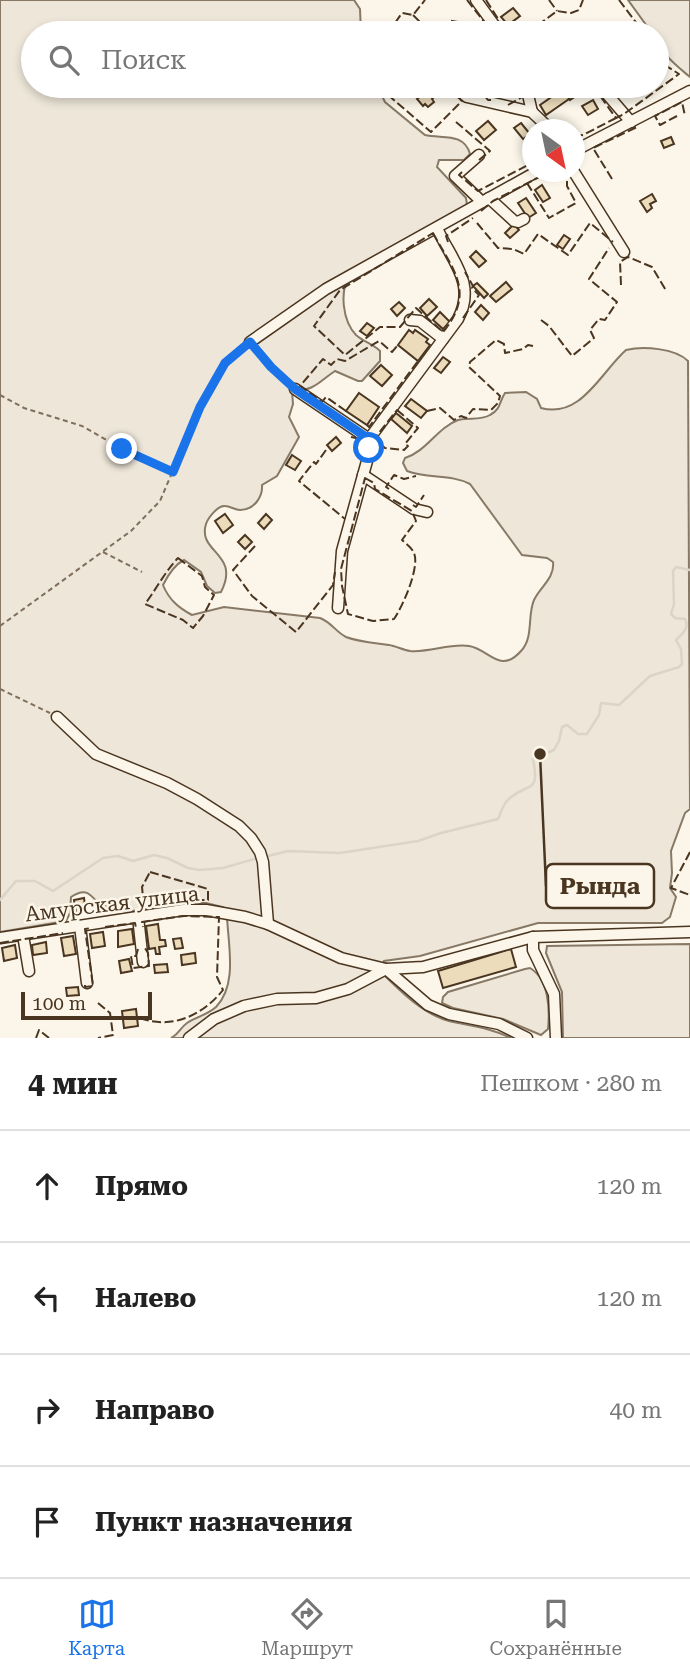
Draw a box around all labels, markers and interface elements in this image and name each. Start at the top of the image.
search box [21,21,669,98]
icon: search [45,41,83,79]
text: Поиск [101,45,187,75]
north arrow [522,119,585,182]
route start [353,432,384,463]
route end [106,433,137,464]
callout: Рында [546,864,654,908]
text: Рында [560,873,641,900]
street label: Амурская улица [24,881,201,927]
scale bar [21,989,152,1021]
text: 100 m [32,992,86,1015]
text: 4 мин [28,1066,118,1101]
text: Пешком · 280 m [480,1070,662,1097]
icon: ahead [28,1167,66,1205]
text: Прямо [95,1171,188,1201]
text: 120 m [597,1173,662,1200]
icon: left [28,1279,66,1317]
text: Налево [95,1283,196,1313]
text: 120 m [597,1285,662,1312]
icon: right [28,1391,66,1429]
text: Направо [95,1395,215,1425]
text: 40 m [609,1397,662,1424]
icon: arrive [28,1503,66,1541]
text: Пункт назначения [95,1507,352,1537]
tab: Карта [68,1595,125,1660]
tab: Маршрут [261,1595,353,1660]
tab: Сохранённые [490,1595,622,1660]

